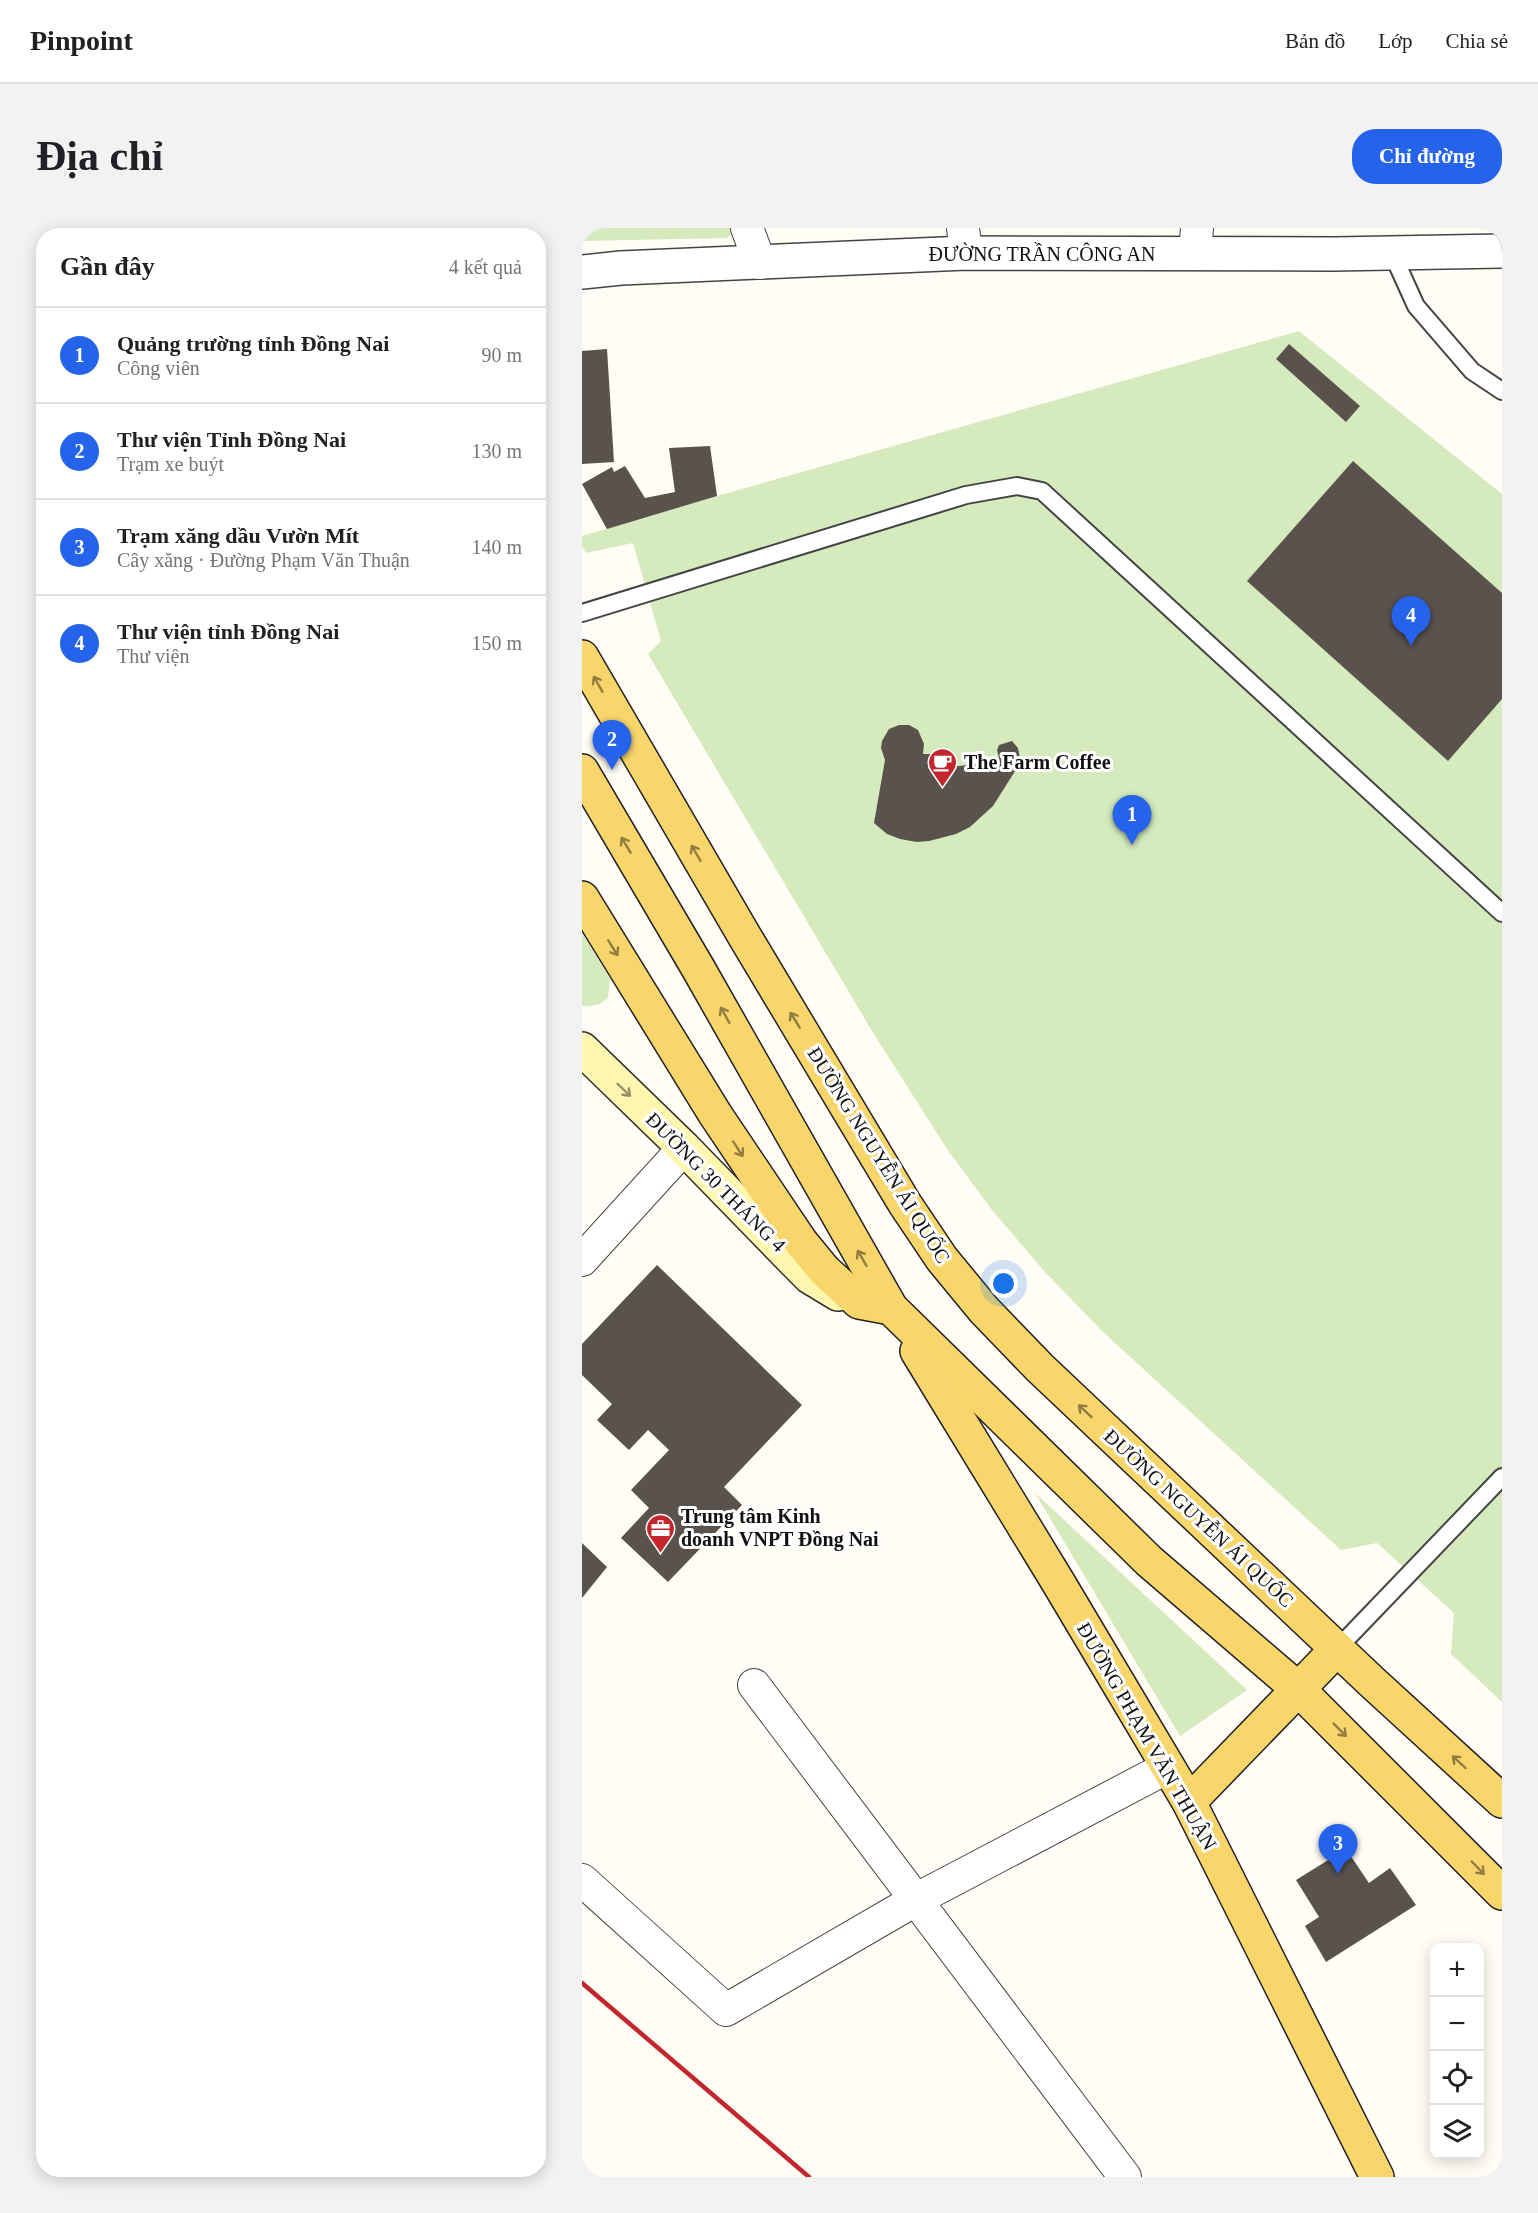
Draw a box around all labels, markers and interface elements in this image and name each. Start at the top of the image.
text: Pinpoint [30,25,133,56]
text: Bản đồ [1285,29,1345,53]
text: Lớp [1378,29,1413,53]
text: Chia sẻ [1446,29,1508,53]
button: Chỉ đường [1352,129,1502,184]
text: Địa chỉ [36,133,163,179]
street label: ĐƯỜNG TRẦN CÔNG AN [929,242,1155,265]
text: Gần đây [60,252,155,281]
text: 4 kết quả [449,256,522,278]
text: Quảng trường tỉnh Đồng Nai [117,331,389,356]
text: 1 [75,344,85,366]
text: 90 m [481,344,522,366]
text: Công viên [117,357,200,379]
text: Thư viện Tỉnh Đồng Nai [117,427,346,452]
text: 2 [75,440,85,462]
text: 130 m [471,440,522,462]
text: Trạm xe buýt [117,453,224,475]
text: Trạm xăng dầu Vườn Mít [117,523,359,548]
text: 3 [75,536,85,558]
text: 140 m [471,536,522,558]
text: Cây xăng · Đường Phạm Văn Thuận [117,549,410,571]
pin: 4 [1392,596,1430,646]
text: Thư viện tỉnh Đồng Nai [117,619,339,644]
text: 4 [75,632,85,654]
text: 150 m [471,632,522,654]
text: Thư viện [117,645,190,667]
one-way arrow [592,676,604,693]
pin: 2 [592,720,632,770]
cafe icon: The Farm Coffee [927,746,959,788]
place label: The Farm Coffee [964,751,1111,773]
pin: 1 [1112,796,1152,845]
one-way arrow [619,837,631,854]
one-way arrow [690,845,702,862]
one-way arrow [607,939,619,956]
one-way arrow [718,1006,730,1023]
one-way arrow [789,1012,801,1029]
street label: ĐƯỜNG NGUYỄN ÁI QUỐC [803,1042,956,1267]
one-way arrow [617,1083,632,1097]
street label: ĐƯỜNG 30 THÁNG 4 [642,1107,791,1256]
one-way arrow [733,1140,745,1157]
one-way arrow [856,1249,867,1267]
your location [989,1269,1018,1298]
one-way arrow [1078,1404,1093,1418]
street label: ĐƯỜNG NGUYỄN ÁI QUỐC [1100,1424,1299,1611]
place label: Trung tâm Kinh doanh VNPT Đồng Nai [681,1505,879,1551]
office icon: Trung tâm Kinh doanh VNPT Đồng Nai [644,1512,676,1554]
street label: ĐƯỜNG PHẠM VĂN THUẬN [1073,1618,1222,1854]
one-way arrow [1332,1723,1347,1738]
one-way arrow [1452,1755,1467,1769]
pin: 3 [1318,1824,1358,1874]
one-way arrow [1470,1861,1485,1876]
map controls [1430,1943,1484,2159]
button: + [1430,1943,1484,1997]
button: − [1430,1997,1484,2051]
button: locate [1430,2051,1484,2105]
button: layers [1430,2105,1484,2159]

